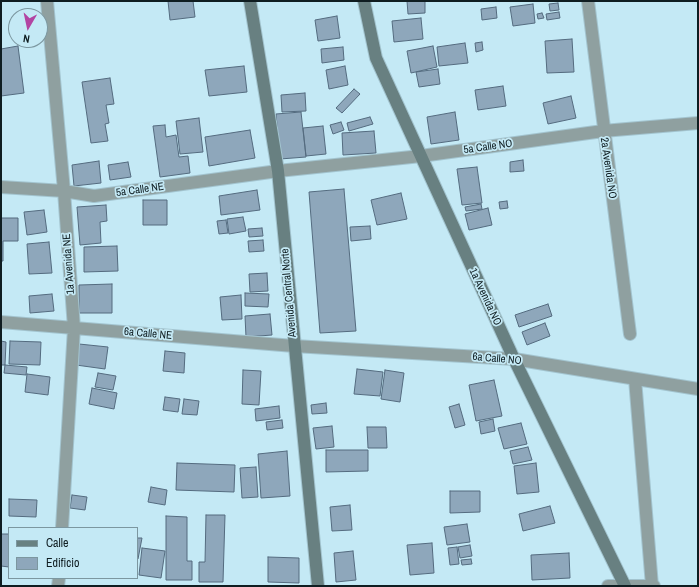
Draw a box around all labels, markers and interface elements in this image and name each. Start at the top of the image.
north arrow [8,8,48,48]
text: N [22,31,31,46]
street label: 5a Calle NO [463,137,513,157]
street label: 2a Avenida NO [597,137,619,199]
street label: 5a Calle NE [115,180,165,200]
street label: 1a Avenida NE [60,233,78,295]
street label: Avenida Central Norte [279,248,299,338]
street label: 1a Avenida NO [466,266,504,328]
street label: 6a Calle NE [123,325,173,343]
street label: 6a Calle NO [472,350,522,368]
legend [8,527,138,579]
text: Calle [46,535,68,551]
text: Edificio [46,555,79,571]

